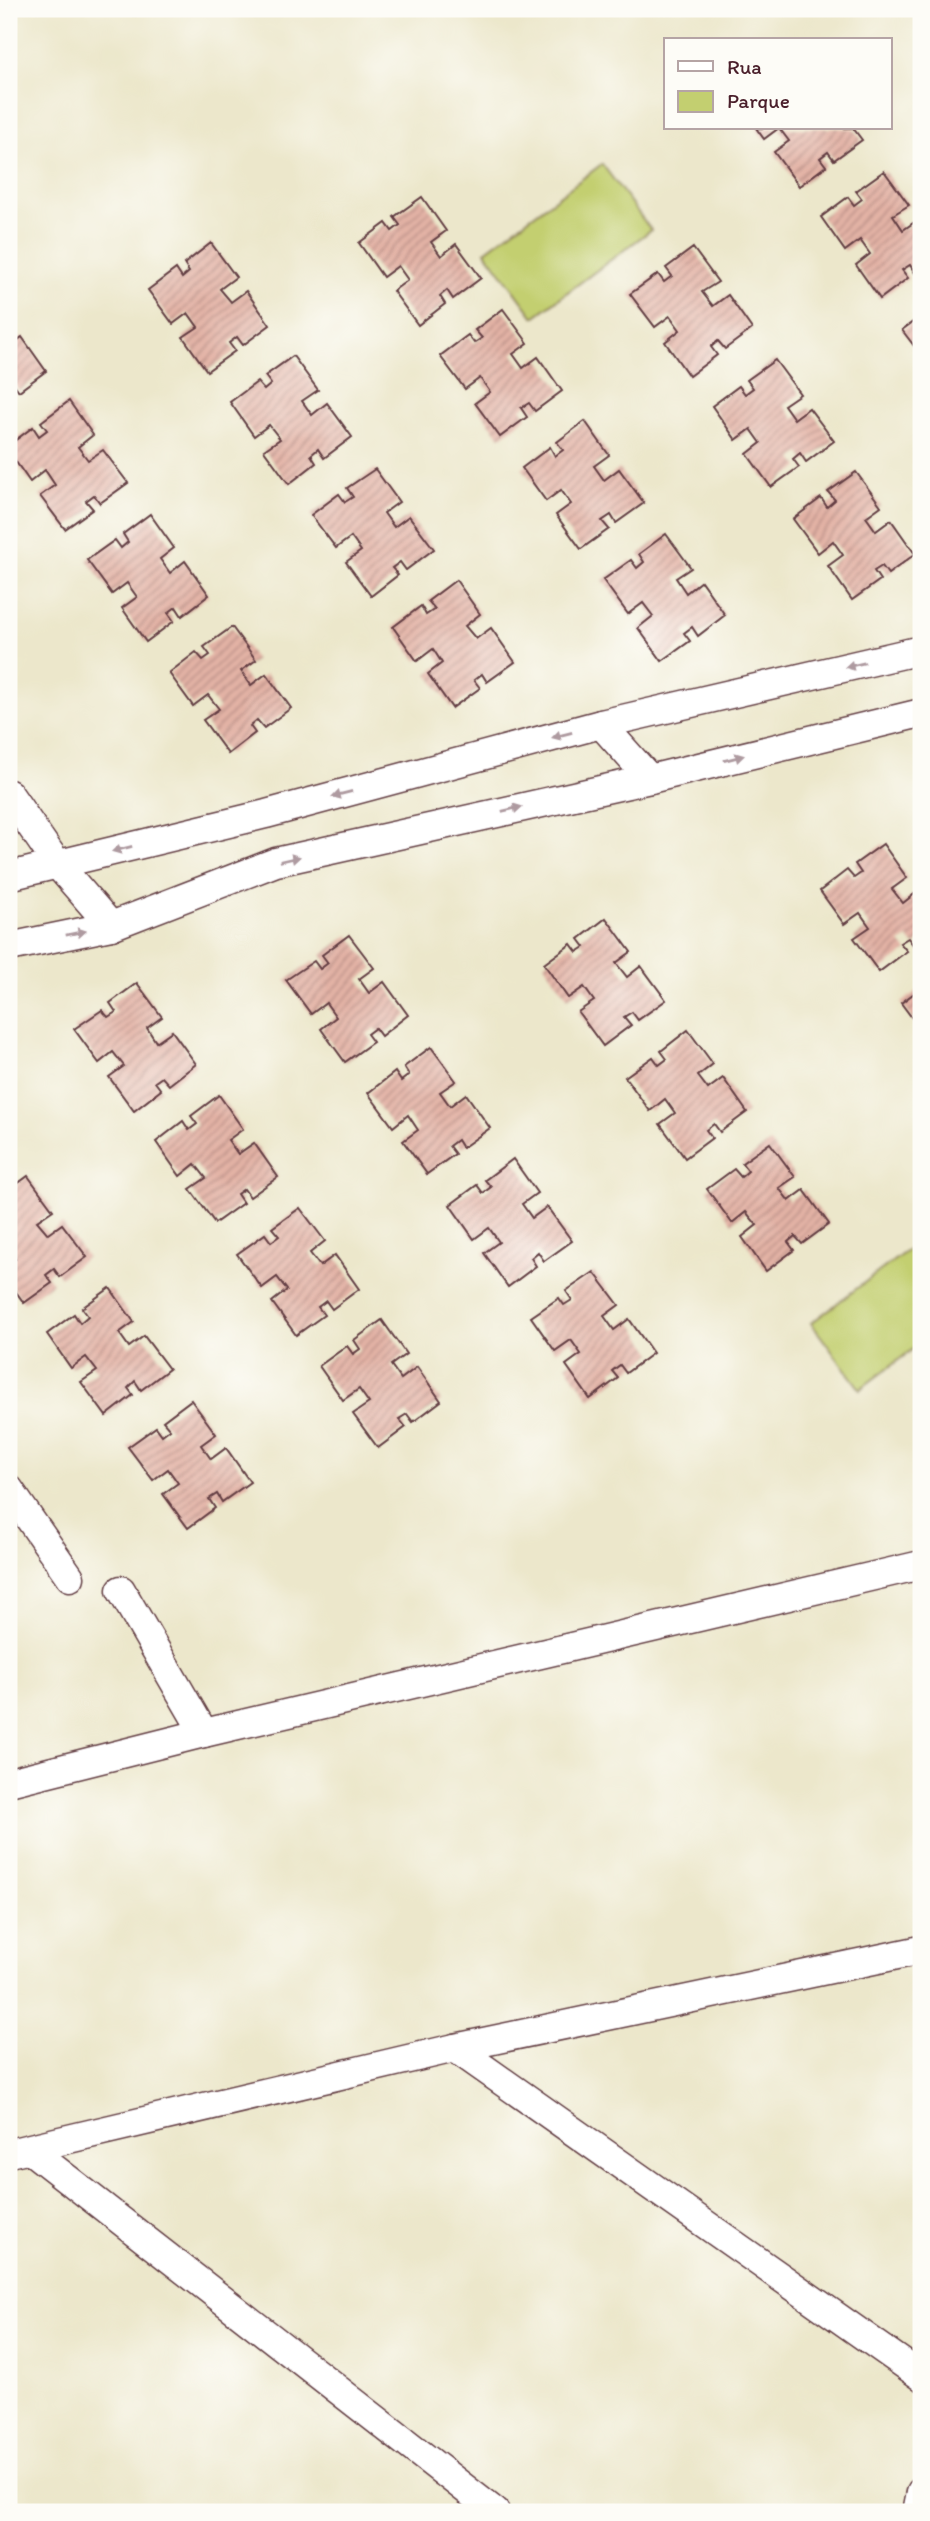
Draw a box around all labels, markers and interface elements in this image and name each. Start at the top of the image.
legend [664,38,892,130]
text: Rua [727,54,762,79]
text: Parque [727,88,790,113]
one-way arrow [844,660,866,671]
one-way arrow [551,730,573,741]
one-way arrow [723,752,745,763]
one-way arrow [331,789,352,799]
one-way arrow [501,804,523,815]
one-way arrow [110,844,132,855]
one-way arrow [279,853,301,864]
one-way arrow [65,928,87,939]

